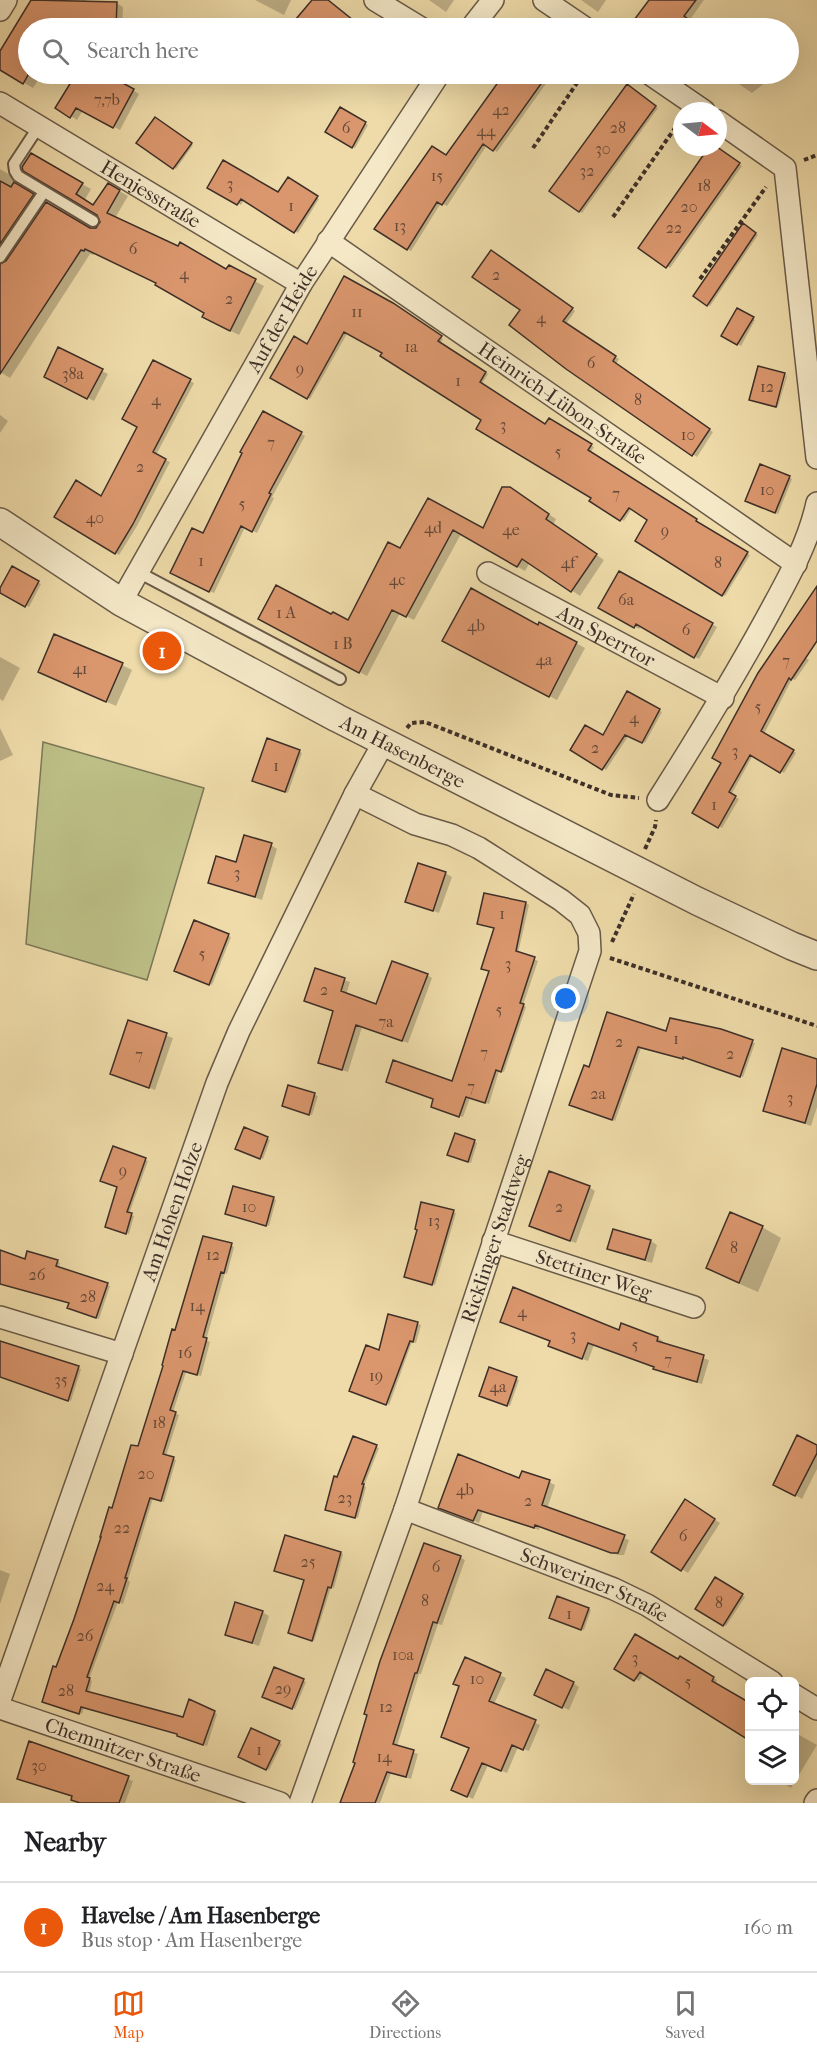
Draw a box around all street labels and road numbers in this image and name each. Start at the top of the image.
street label: Henjesstraße [96,155,205,233]
street label: Auf der Heide [242,260,323,378]
street label: Heinrich-Lübon-Straße [474,337,651,469]
street label: Am Sperrtor [552,600,659,672]
street label: Am Hasenberge [335,710,469,793]
street label: Am Hohen Holze [137,1139,207,1285]
street label: Ricklinger Stadtweg [457,1152,534,1326]
street label: Stettiner Weg [533,1245,655,1304]
street label: Schweriner Straße [517,1543,673,1627]
street label: Chemnitzer Straße [42,1713,204,1787]

